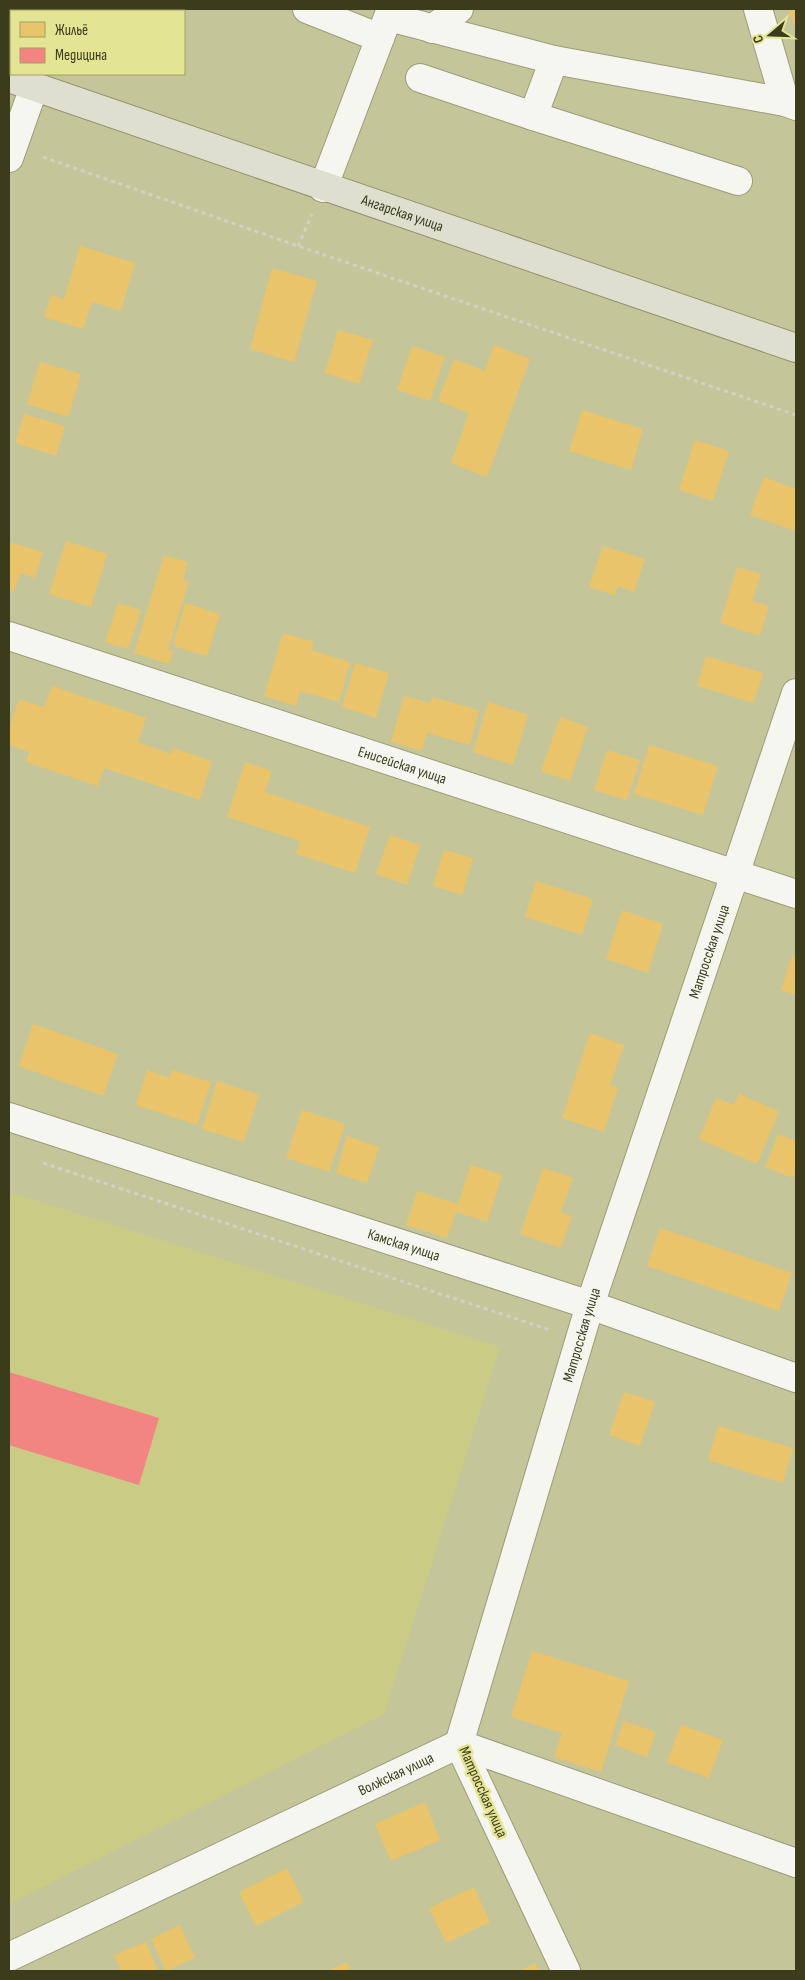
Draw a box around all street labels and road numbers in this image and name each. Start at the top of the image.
street label: Ангарская улица [358,190,446,236]
street label: Енисейская улица [356,742,449,788]
street label: Матросская улица [684,902,734,1001]
street label: Камская улица [365,1224,443,1265]
street label: Матросская улица [558,1285,605,1384]
street label: Матросская улица [454,1744,512,1841]
street label: Волжская улица [355,1748,437,1800]

